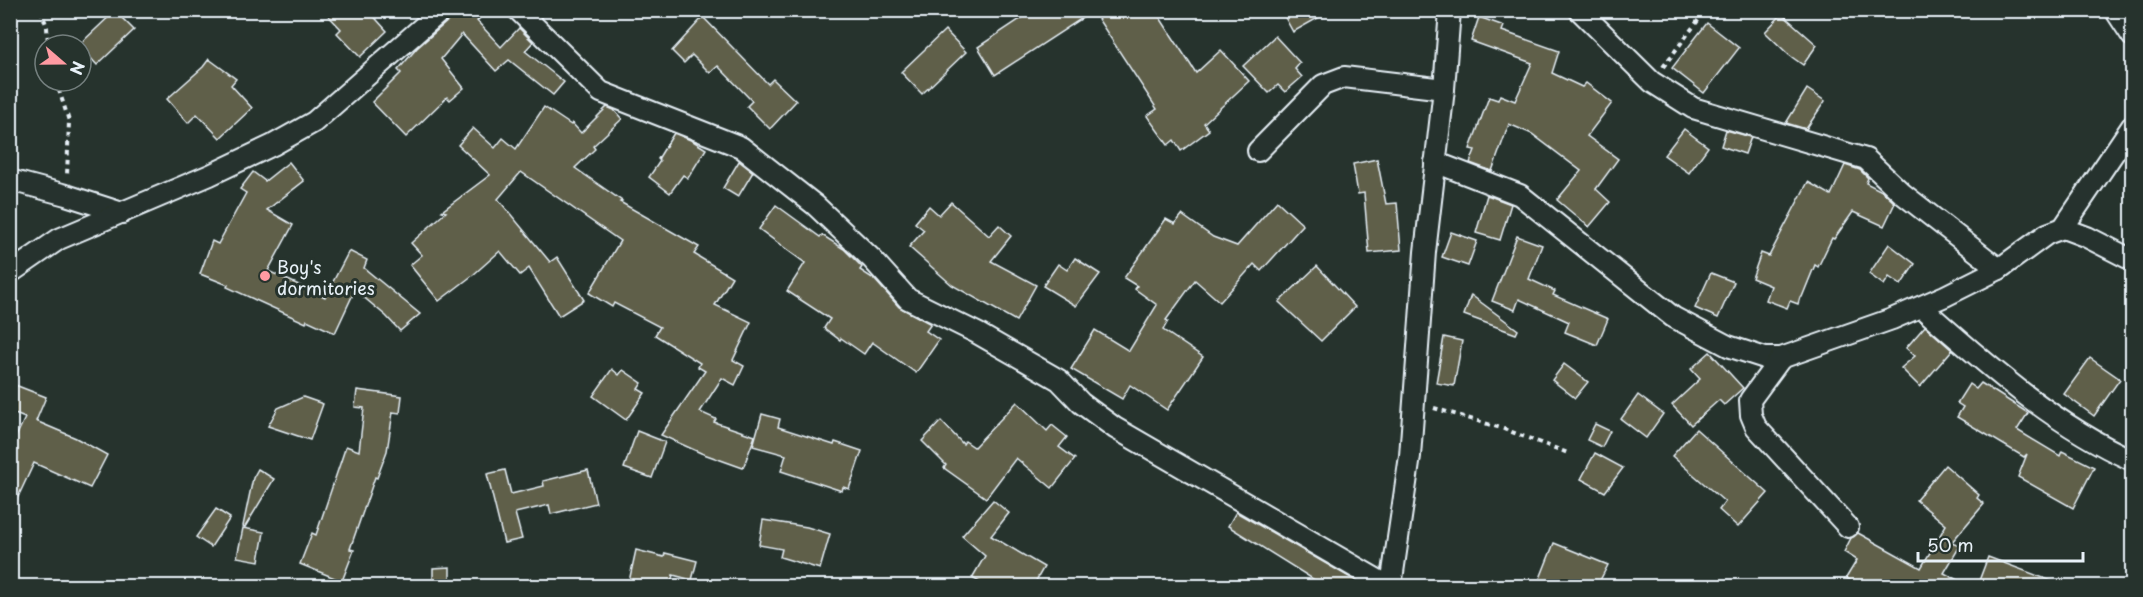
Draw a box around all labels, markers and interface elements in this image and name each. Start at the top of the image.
north arrow [33,33,93,93]
text: N [65,58,91,79]
place label: Boy's dormitories [277,253,375,301]
marker: Boy's dormitories [258,269,272,283]
scale bar [1918,525,2083,563]
text: 50 m [1927,531,1974,558]

